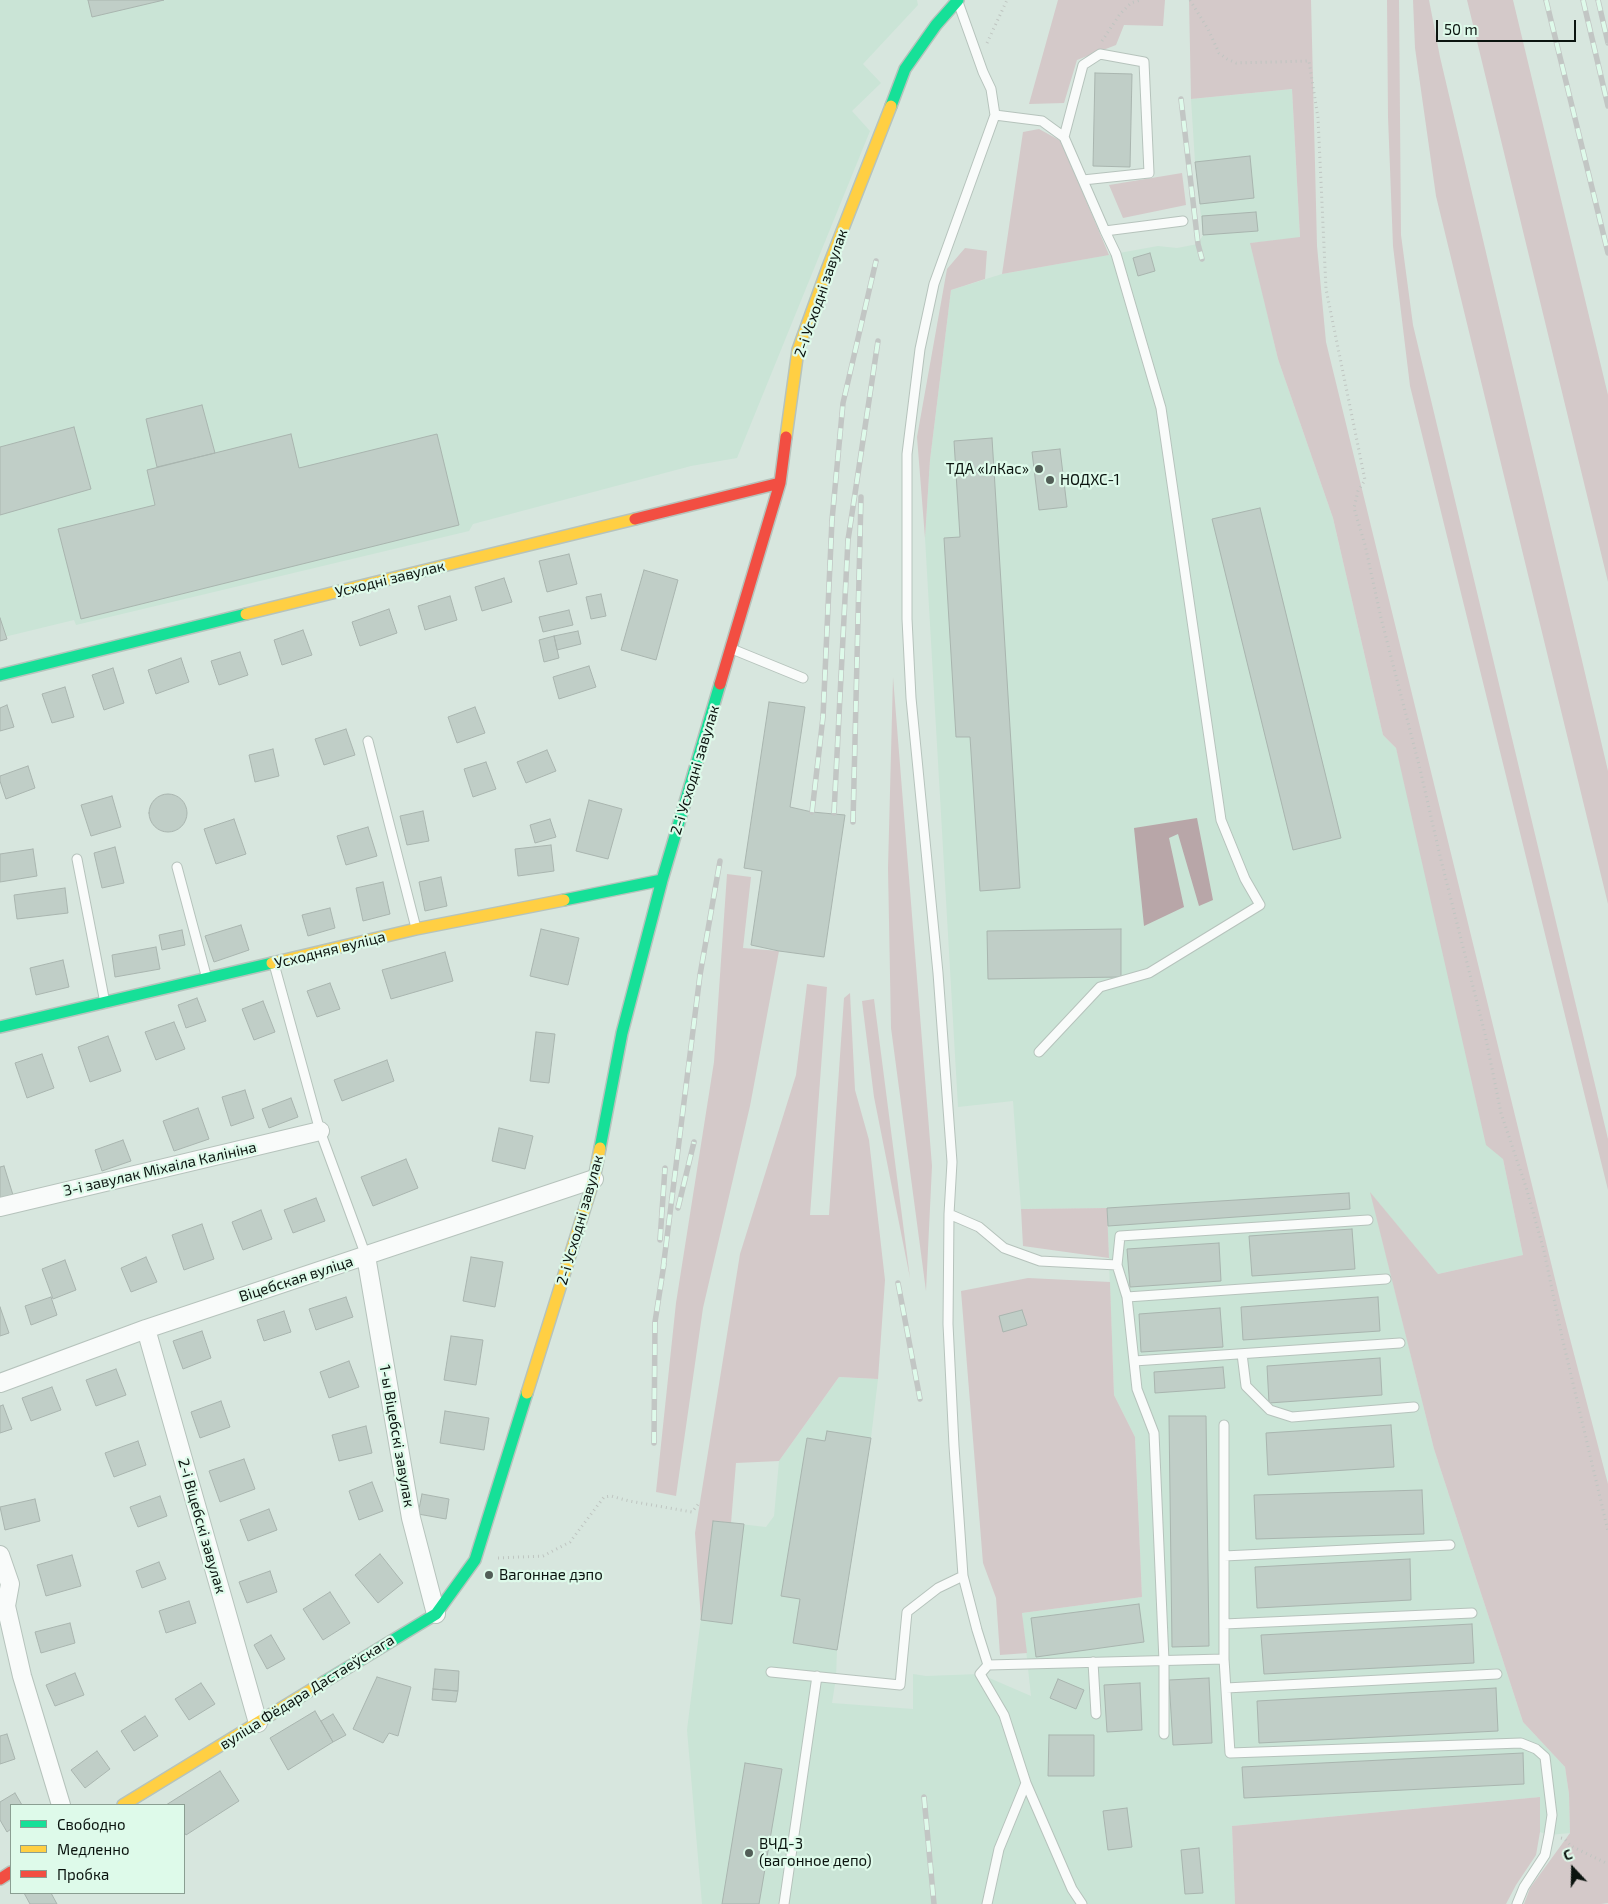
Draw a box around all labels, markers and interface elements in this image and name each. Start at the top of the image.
scale bar [1438,10,1578,42]
text: 50 m [1444,20,1478,38]
street label: 2-і Усходні завулак [791,227,851,359]
place label: ТДА «ІлКас» [946,460,1029,478]
marker: ТДА «ІлКас» [1033,463,1045,475]
place label: НОДХС-1 [1060,471,1120,489]
marker: НОДХС-1 [1044,474,1056,486]
street label: Усходні завулак [333,557,447,601]
street label: 2-і Усходні завулак [667,703,723,837]
street label: Усходняя вуліца [273,928,387,972]
street label: 3-і завулак Міхаіла Калініна [62,1138,258,1200]
street label: 2-і Усходні завулак [553,1153,607,1287]
street label: Віцебская вуліца [237,1252,355,1306]
street label: 1-ы Віцебскі завулак [376,1363,418,1509]
street label: 2-і Віцебскі завулак [174,1456,230,1596]
place label: Вагоннае дэпо [499,1566,603,1584]
marker: Вагоннае дэпо [483,1569,495,1581]
street label: вуліца Фёдара Дастаеўскага [216,1631,398,1753]
legend [10,1804,185,1894]
text: Свободно [57,1815,126,1833]
place label: ВЧД-3 (вагонное депо) [759,1835,872,1870]
text: Медленно [57,1840,130,1858]
north arrow [1548,1844,1598,1894]
text: С [1561,1845,1574,1864]
marker: ВЧД-3 (вагонное депо) [743,1847,755,1859]
text: Пробка [57,1865,109,1883]

